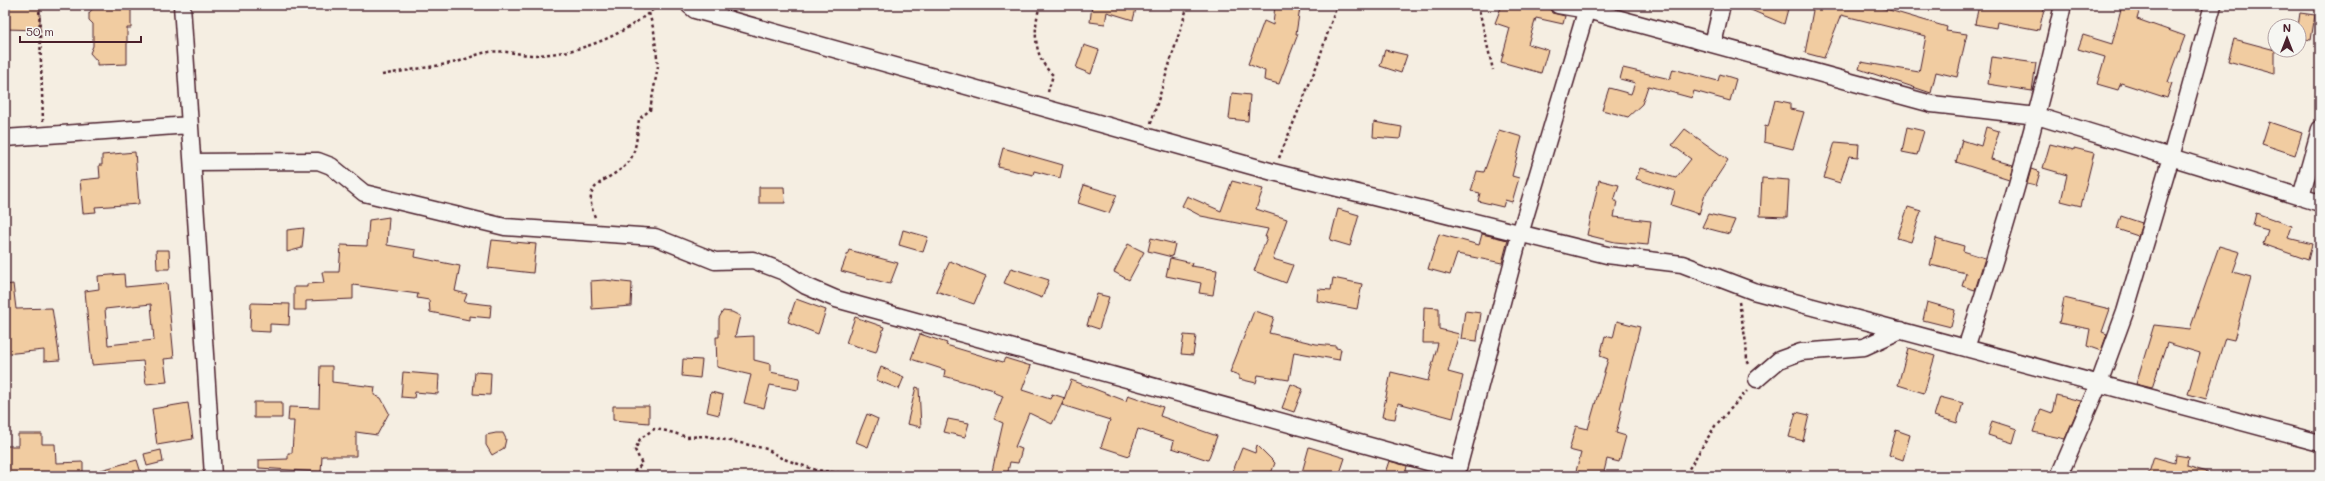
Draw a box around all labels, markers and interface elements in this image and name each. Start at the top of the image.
scale bar [20,18,141,44]
north arrow [2267,18,2307,58]
text: N [2283,20,2291,35]
text: 50 m [26,23,54,39]

